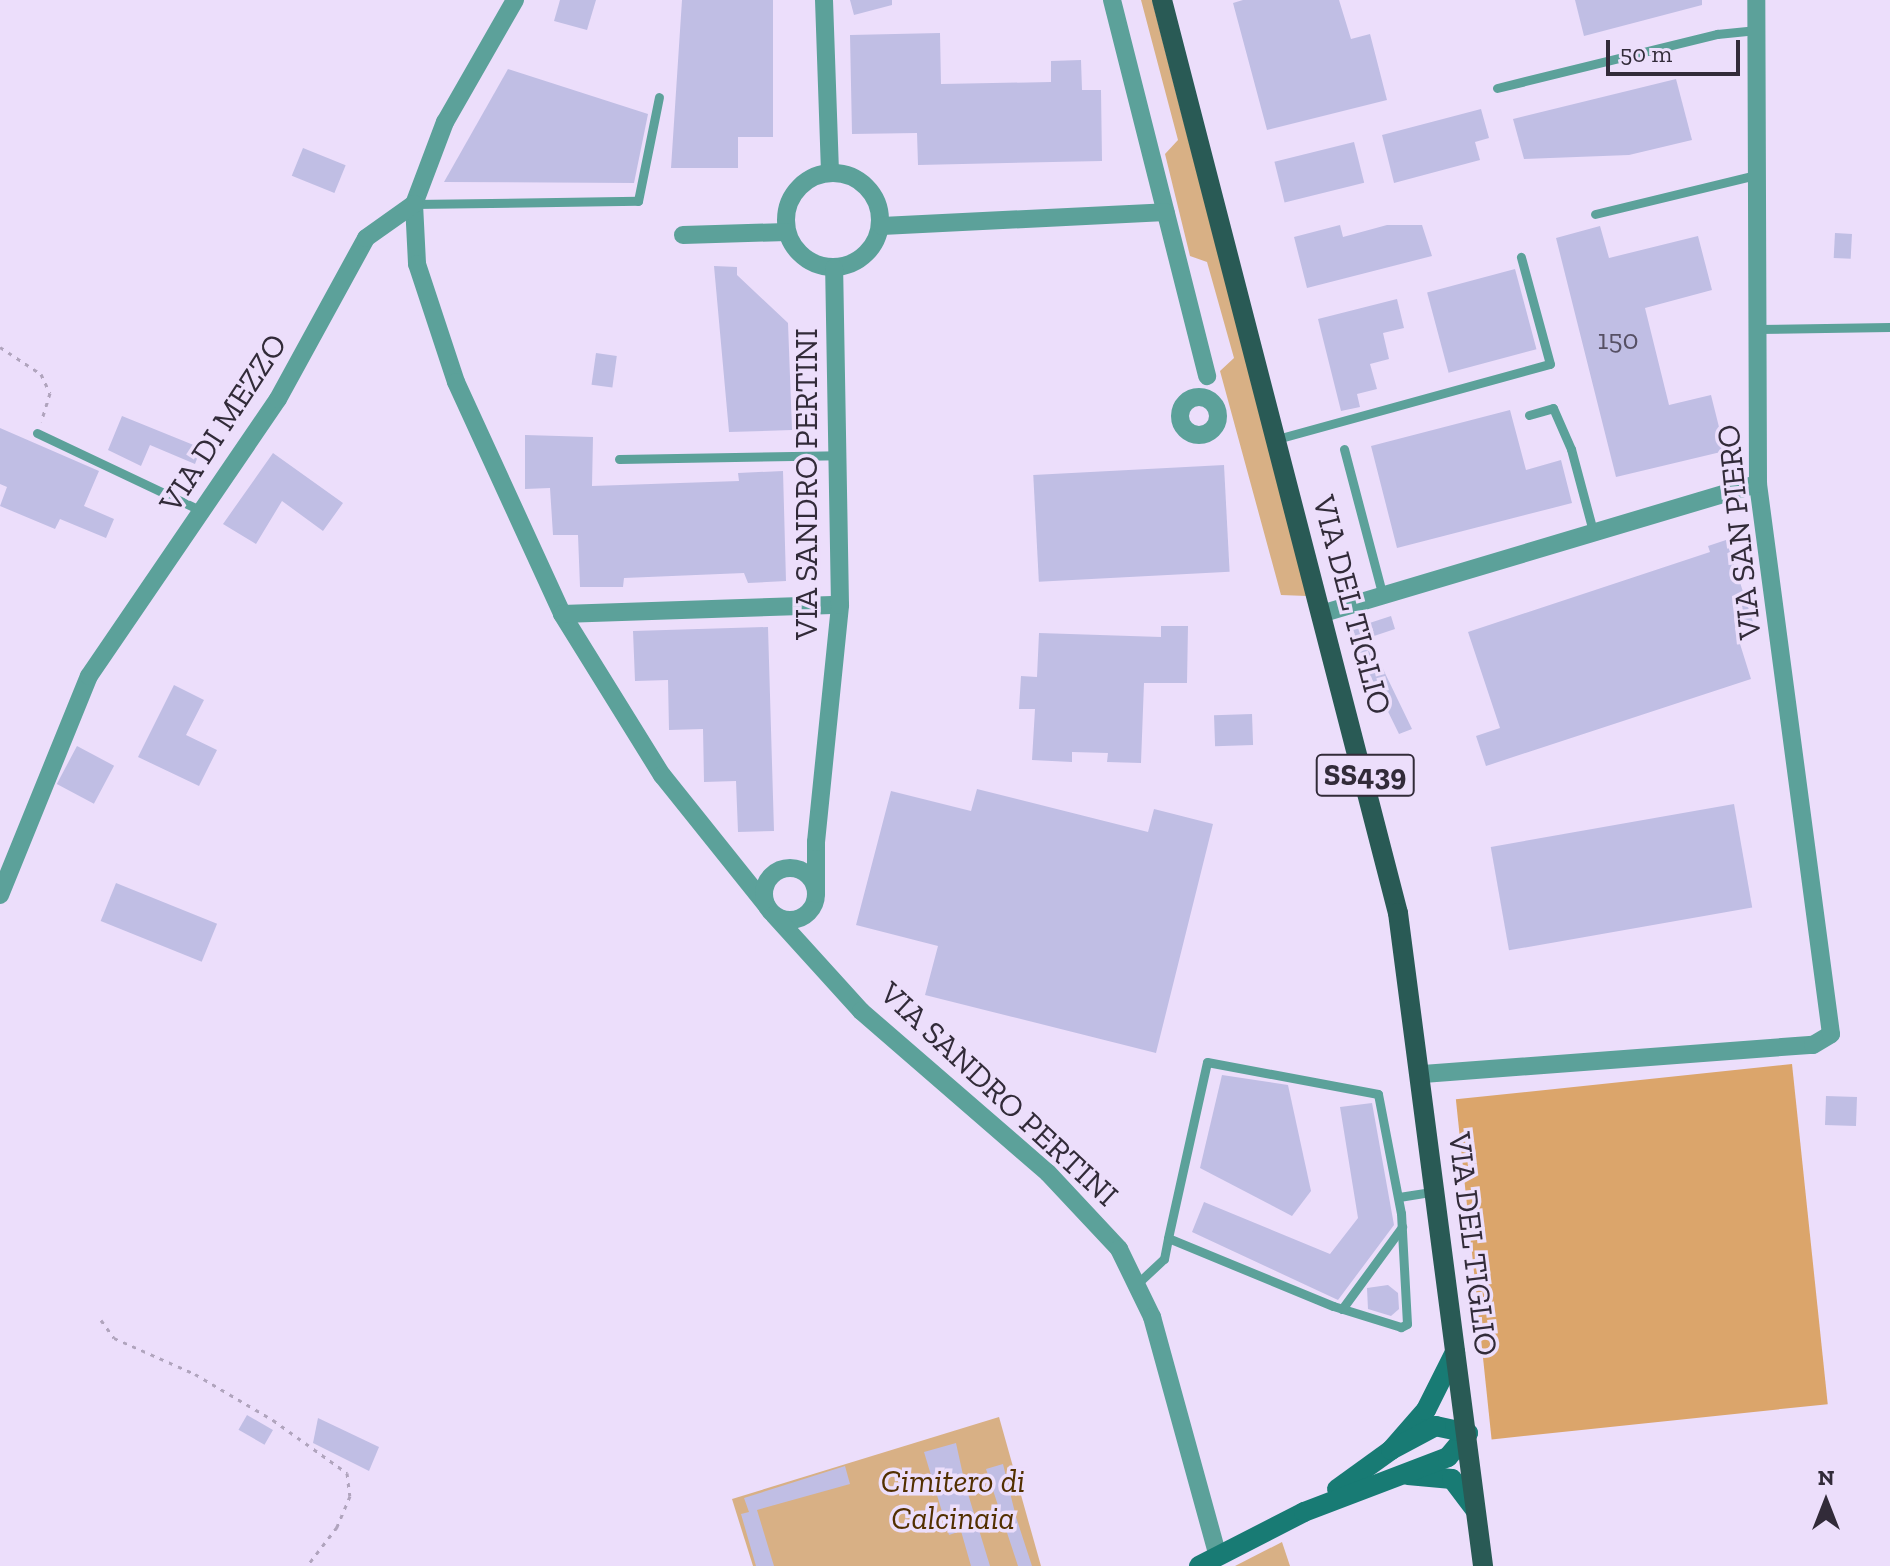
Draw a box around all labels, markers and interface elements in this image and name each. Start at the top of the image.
scale bar [1610,24,1744,74]
text: 50 m [1620,39,1672,68]
house number: 150 [1597,323,1639,357]
street label: VIA DI MEZZO [151,326,295,520]
street label: VIA SANDRO PERTINI [787,328,825,640]
street label: VIA SAN PIERO [1709,422,1769,642]
street label: VIA DEL TIGLIO [1304,490,1400,720]
road number: SS439 [1315,749,1415,801]
street label: VIA SANDRO PERTINI [872,973,1126,1215]
street label: VIA DEL TIGLIO [1440,1129,1506,1359]
north arrow [1786,1462,1866,1542]
park label: Cimitero di Calcinaia [881,1463,1025,1538]
text: N [1818,1464,1834,1491]

